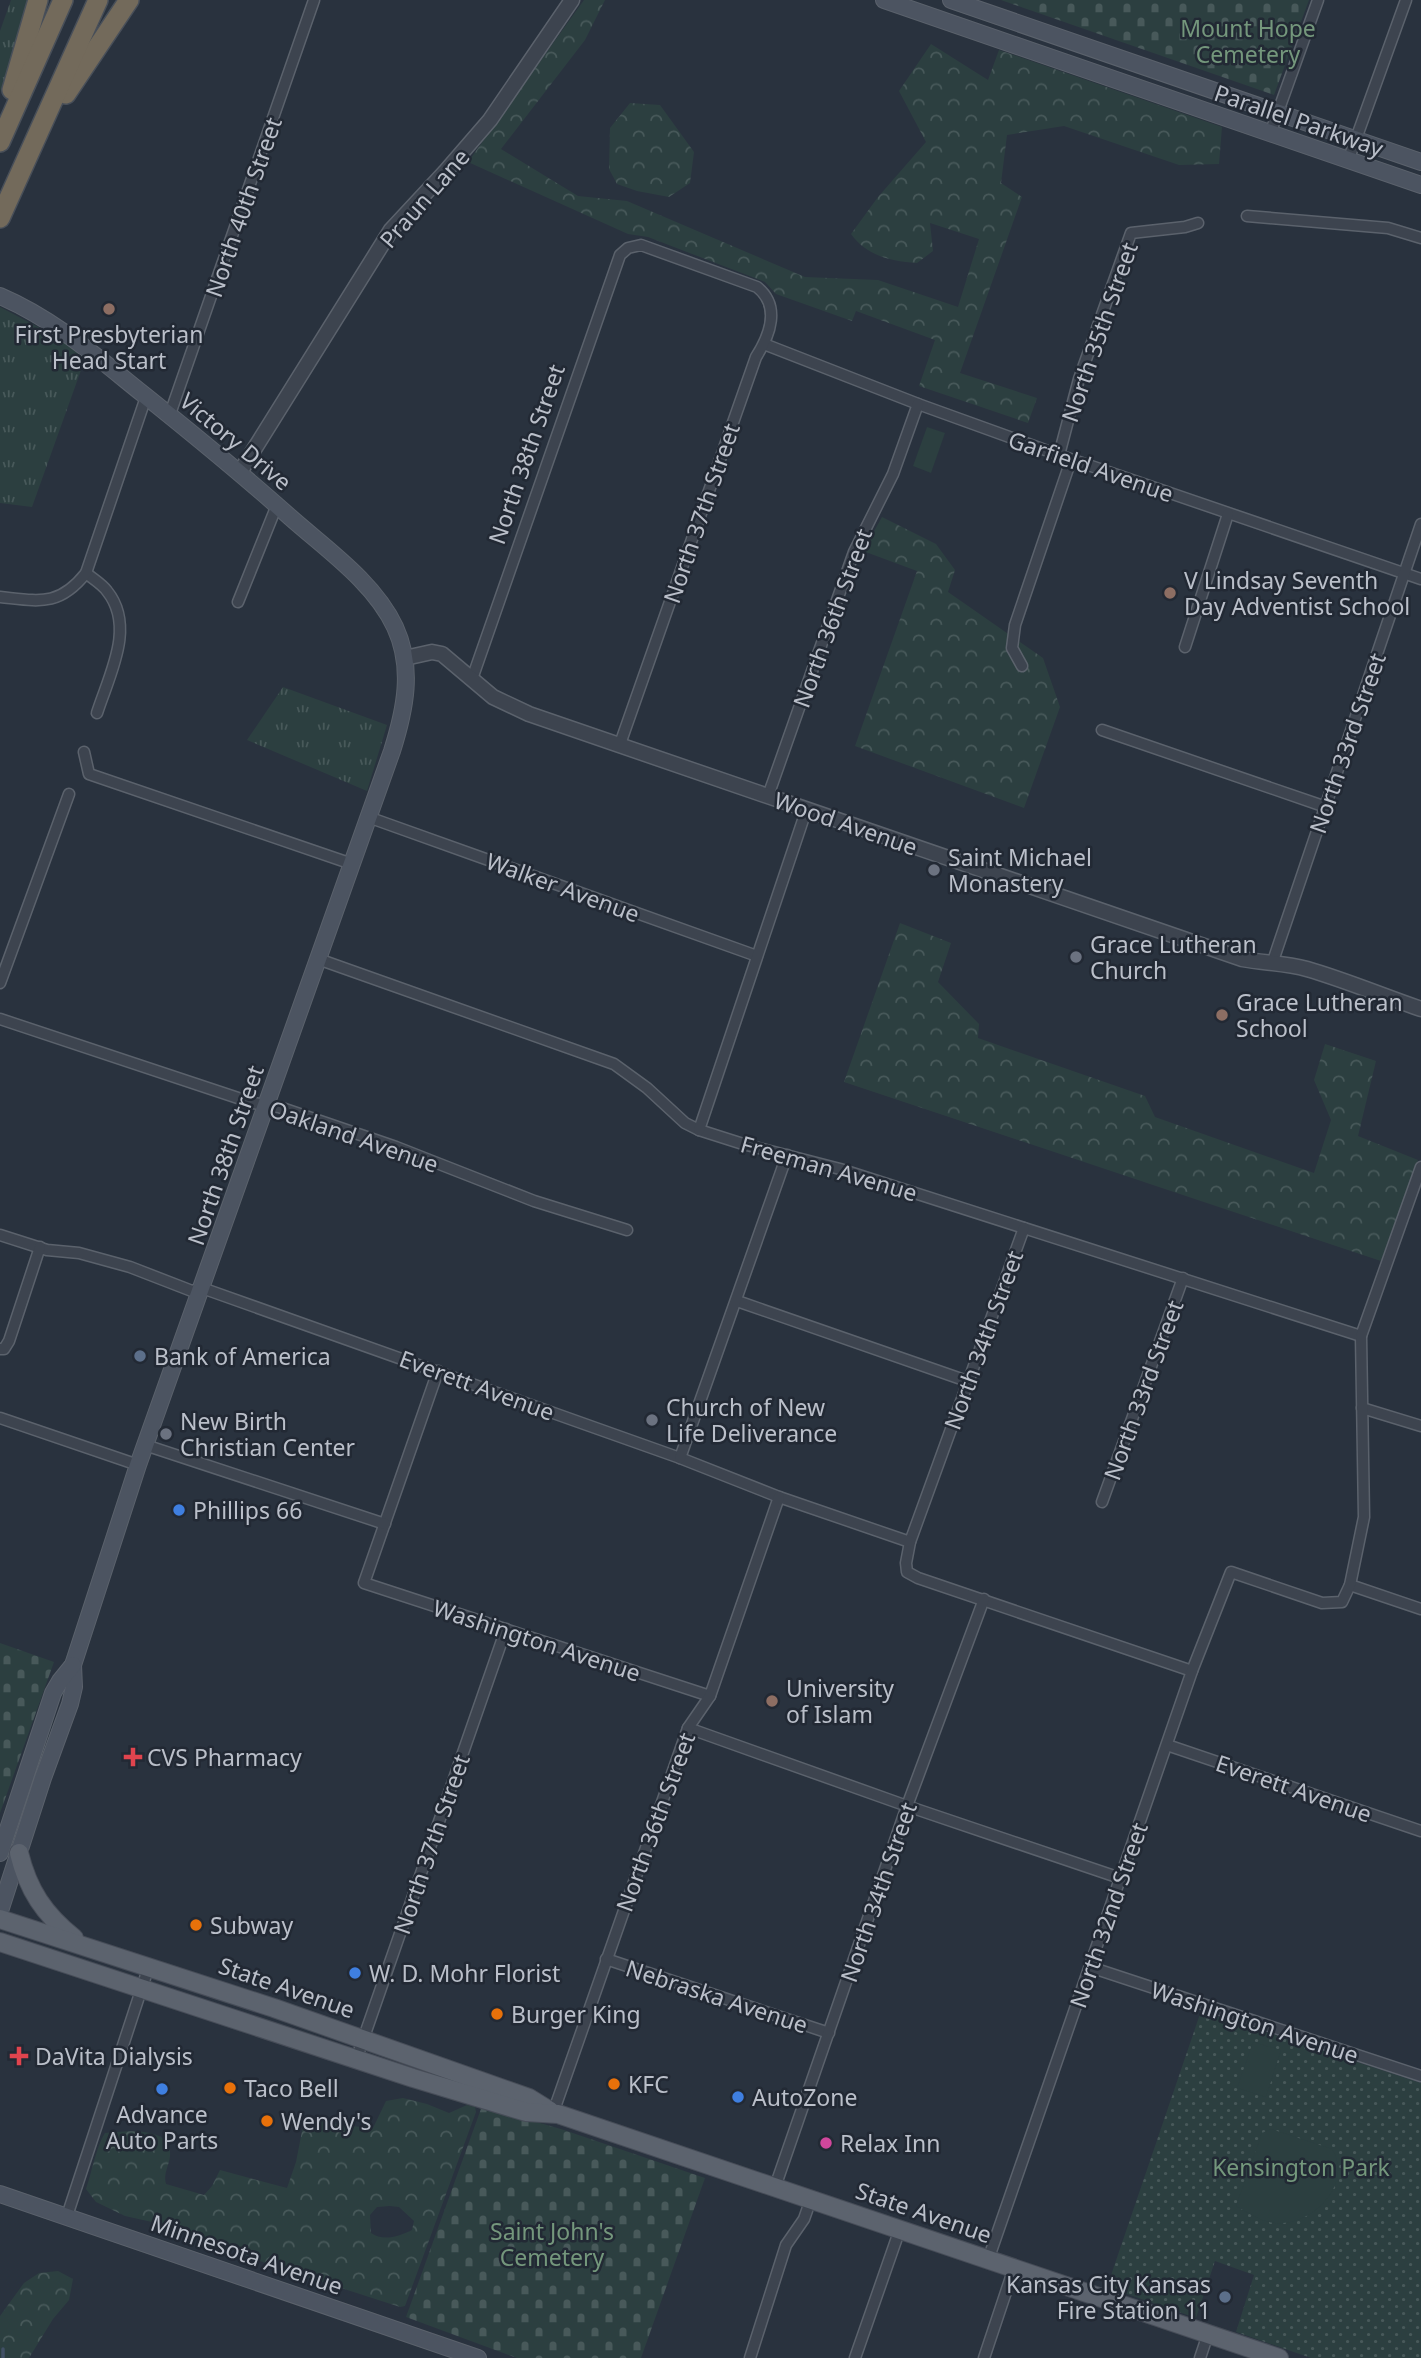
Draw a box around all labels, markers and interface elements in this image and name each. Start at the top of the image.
park label: Mount Hope Cemetery [1180,12,1316,70]
street label: Parallel Parkway [1210,76,1388,164]
street label: North 40th Street [197,113,289,301]
street label: Praun Lane [372,141,476,255]
street label: North 35th Street [1053,238,1145,426]
marker: First Presbyterian Head Start [101,301,117,317]
place label: First Presbyterian Head Start [15,318,203,376]
street label: North 38th Street [480,360,572,548]
street label: Victory Drive [173,385,299,497]
street label: North 37th Street [655,419,747,607]
street label: Garfield Avenue [1004,423,1178,509]
street label: North 36th Street [785,524,879,712]
place label: V Lindsay Seventh Day Adventist School [1184,564,1410,622]
marker: V Lindsay Seventh Day Adventist School [1162,585,1178,601]
street label: North 33rd Street [1301,648,1393,838]
street label: Wood Avenue [770,784,922,862]
place label: Saint Michael Monastery [948,841,1092,899]
street label: Walker Avenue [482,844,644,930]
marker: Saint Michael Monastery [926,862,942,878]
place label: Grace Lutheran Church [1090,928,1257,986]
marker: Grace Lutheran Church [1068,949,1084,965]
place label: Grace Lutheran School [1236,986,1403,1044]
marker: Grace Lutheran School [1214,1007,1230,1023]
street label: North 38th Street [179,1061,271,1249]
street label: Oakland Avenue [265,1092,443,1180]
street label: Freeman Avenue [737,1127,921,1209]
street label: North 34th Street [936,1246,1030,1434]
street label: North 33rd Street [1096,1296,1190,1484]
place label: Bank of America [154,1340,331,1372]
street label: Everett Avenue [395,1342,559,1428]
marker: Bank of America [132,1348,148,1364]
place label: Church of New Life Deliverance [666,1391,837,1449]
place label: New Birth Christian Center [180,1405,356,1463]
marker: Church of New Life Deliverance [644,1412,660,1428]
marker: New Birth Christian Center [158,1426,174,1442]
place label: Phillips 66 [193,1494,302,1526]
marker: Phillips 66 [171,1502,187,1518]
street label: Washington Avenue [429,1591,645,1689]
place label: University of Islam [786,1672,894,1730]
marker: University of Islam [764,1693,780,1709]
street label: North 36th Street [608,1728,702,1916]
place label: CVS Pharmacy [147,1741,302,1773]
street label: Everett Avenue [1212,1746,1376,1830]
marker: CVS Pharmacy [125,1749,141,1765]
street label: North 37th Street [385,1750,477,1938]
street label: North 34th Street [832,1798,924,1986]
street label: North 32nd Street [1061,1818,1155,2012]
place label: Subway [210,1909,294,1941]
marker: Subway [188,1917,204,1933]
street label: State Avenue [215,1949,359,2025]
street label: Nebraska Avenue [622,1952,812,2040]
place label: W. D. Mohr Florist [369,1957,560,1989]
marker: W. D. Mohr Florist [347,1965,363,1981]
street label: Washington Avenue [1147,1973,1363,2071]
place label: Burger King [511,1998,641,2030]
marker: Burger King [489,2006,505,2022]
place label: DaVita Dialysis [35,2040,193,2072]
marker: DaVita Dialysis [9,2046,29,2066]
place label: KFC [628,2068,669,2100]
place label: Taco Bell [244,2072,339,2104]
marker: KFC [606,2076,622,2092]
marker: Taco Bell [222,2080,238,2096]
marker: Advance Auto Parts [154,2081,170,2097]
place label: AutoZone [752,2081,857,2113]
marker: AutoZone [730,2089,746,2105]
place label: Advance Auto Parts [106,2098,218,2156]
place label: Wendy's [281,2105,371,2137]
marker: Wendy's [259,2113,275,2129]
place label: Relax Inn [840,2127,941,2159]
marker: Relax Inn [818,2135,834,2151]
park label: Kensington Park [1212,2151,1391,2183]
street label: State Avenue [852,2174,996,2250]
street label: Minnesota Avenue [147,2206,347,2302]
park label: Saint John's Cemetery [490,2215,614,2273]
place label: Kansas City Kansas Fire Station 11 [1006,2268,1211,2326]
marker: Kansas City Kansas Fire Station 11 [1217,2289,1233,2305]

